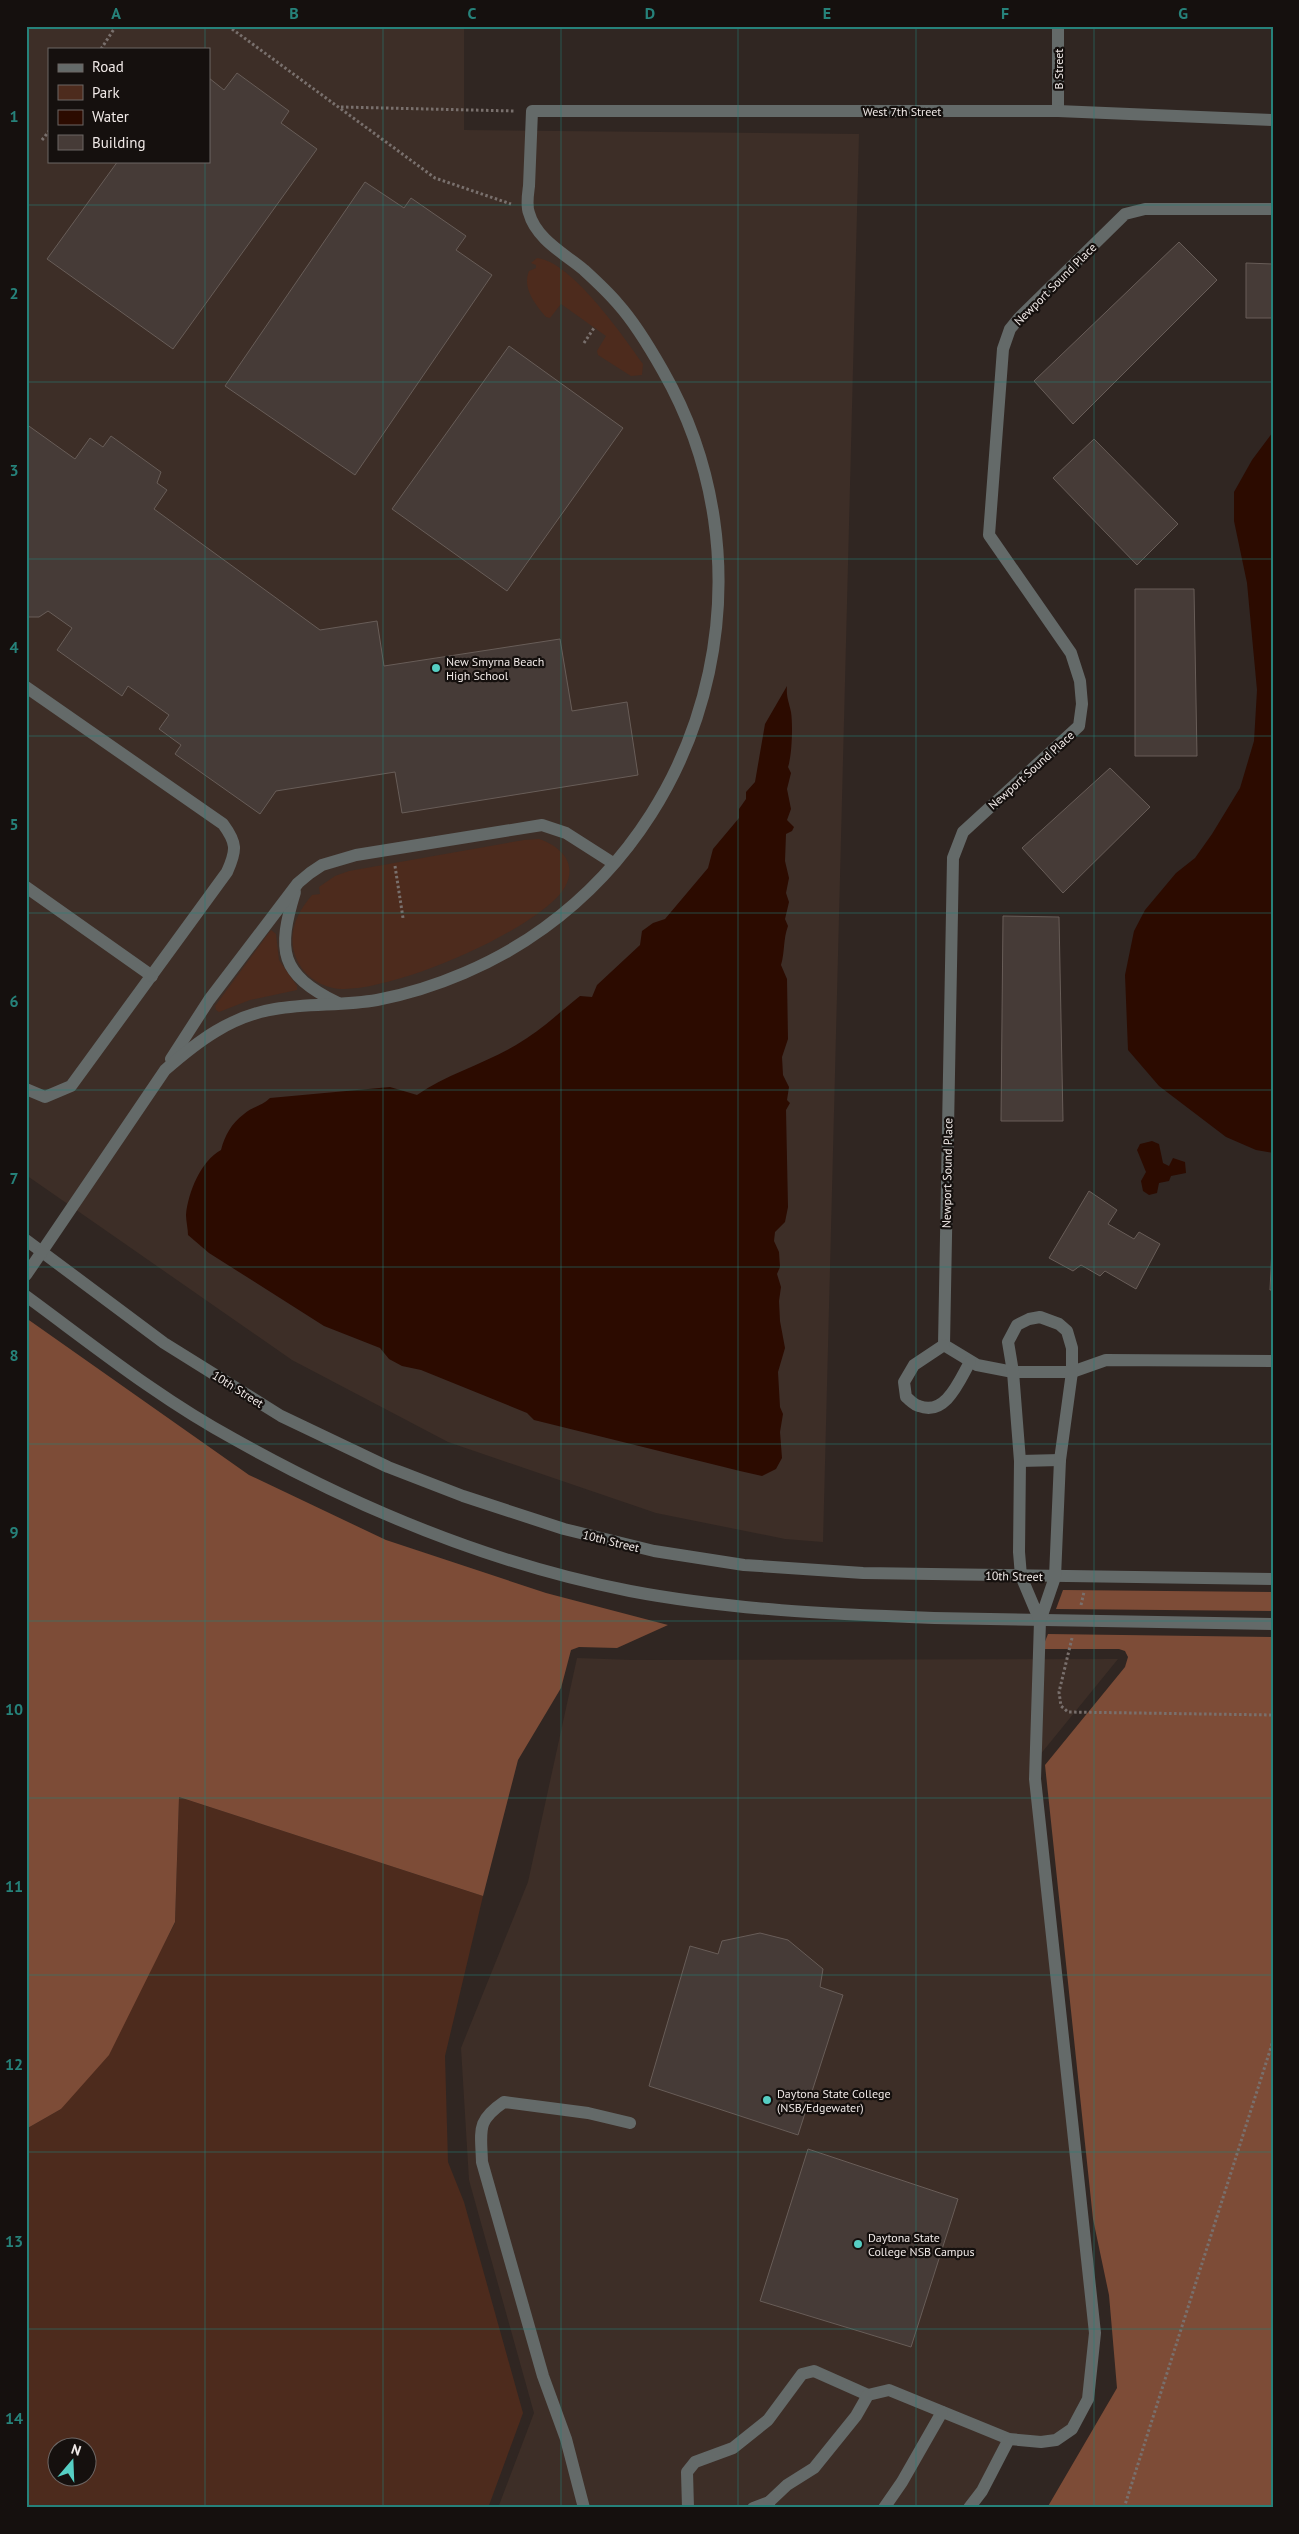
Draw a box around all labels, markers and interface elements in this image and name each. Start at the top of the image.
text: A [111,3,121,23]
text: B [289,3,299,23]
text: C [468,3,477,23]
text: D [645,3,655,23]
text: E [823,3,831,23]
text: F [1001,3,1009,23]
text: G [1178,3,1188,23]
legend [48,48,210,162]
street label: B Street [1051,49,1066,89]
text: Road [92,57,124,76]
text: Park [92,83,120,102]
street label: West 7th Street [863,104,941,119]
text: 1 [9,106,19,126]
text: Water [92,107,129,126]
text: Building [92,133,146,152]
street label: Newport Sound Place [1011,240,1099,328]
text: 2 [9,283,19,303]
text: 3 [9,460,19,480]
text: 4 [9,637,19,657]
place label: New Smyrna Beach High School [446,654,544,683]
marker: New Smyrna Beach High School [430,662,442,674]
street label: Newport Sound Place [985,727,1077,813]
text: 5 [9,814,19,834]
text: 6 [9,991,19,1011]
street label: Newport Sound Place [939,1118,955,1228]
text: 7 [9,1168,19,1188]
text: 8 [9,1345,19,1365]
street label: 10th Street [210,1367,266,1411]
text: 9 [9,1522,19,1542]
street label: 10th Street [581,1527,641,1555]
street label: 10th Street [985,1568,1043,1584]
text: 10 [5,1699,23,1719]
text: 11 [5,1876,23,1896]
text: 12 [5,2054,23,2074]
place label: Daytona State College (NSB/Edgewater) [777,2086,891,2115]
marker: Daytona State College (NSB/Edgewater) [761,2094,773,2106]
place label: Daytona State College NSB Campus [868,2230,975,2259]
text: 13 [5,2231,23,2251]
marker: Daytona State College NSB Campus [852,2238,864,2250]
text: 14 [5,2408,23,2428]
north arrow [48,2436,98,2486]
text: N [69,2440,84,2460]

